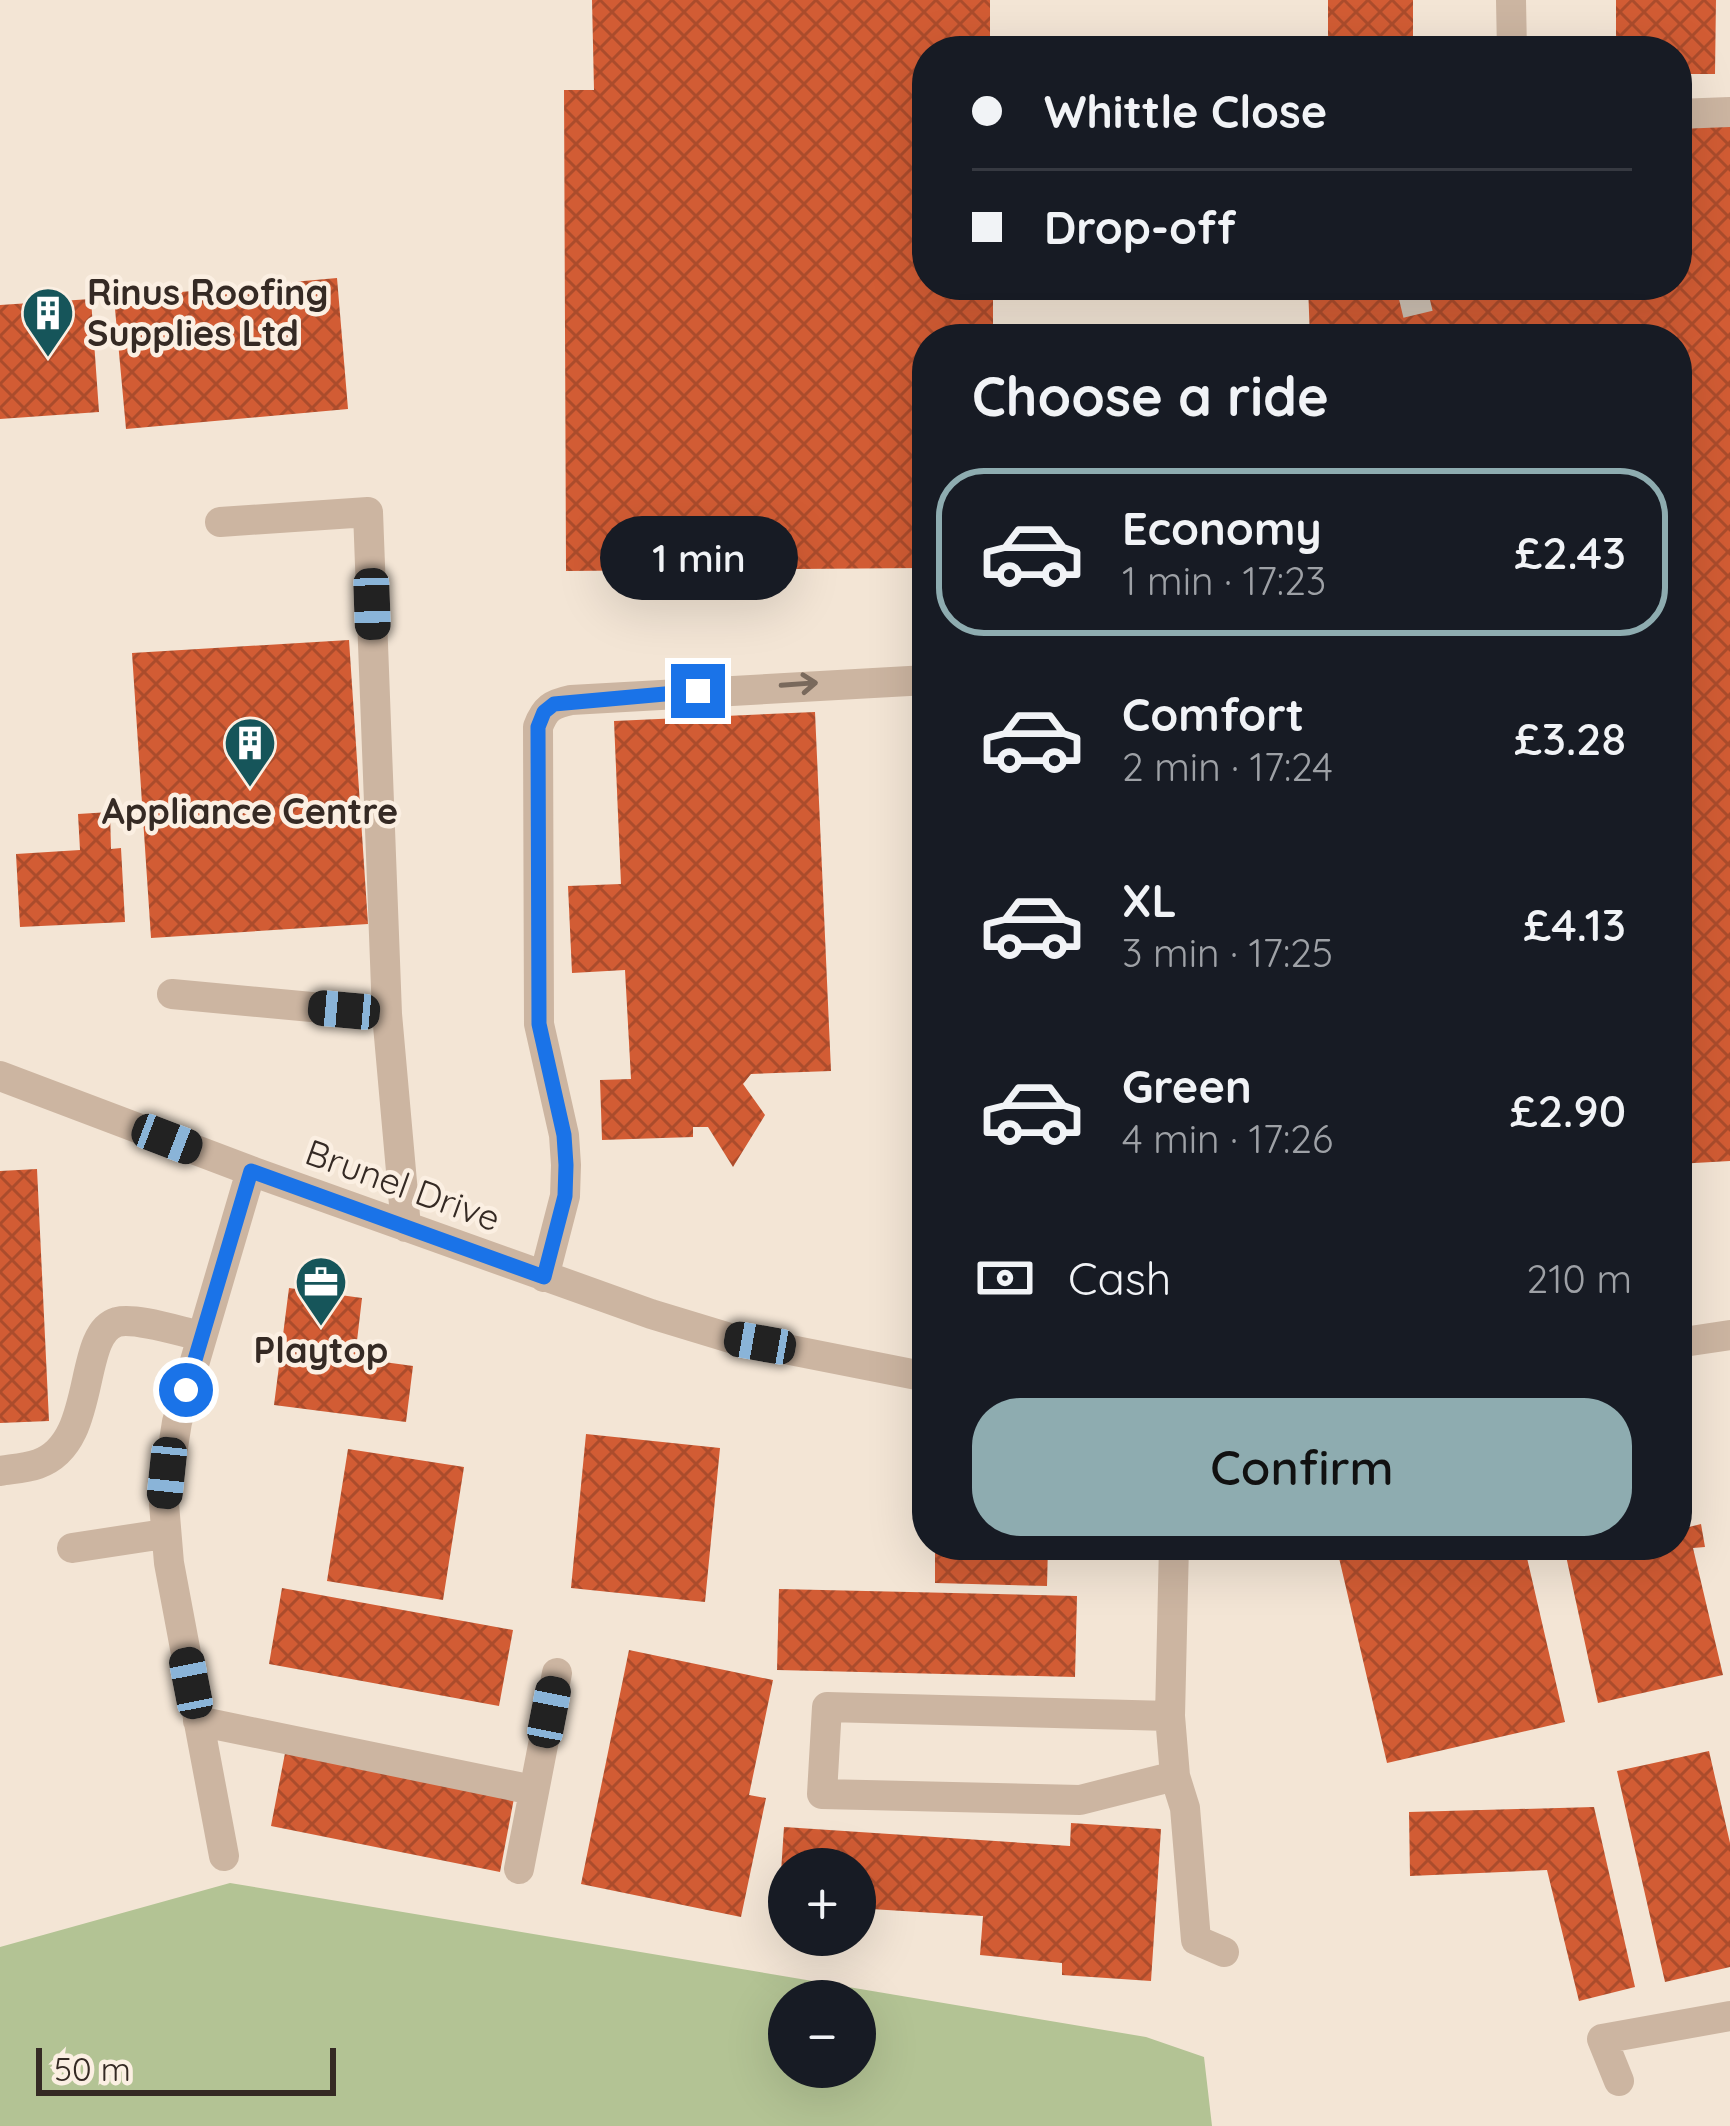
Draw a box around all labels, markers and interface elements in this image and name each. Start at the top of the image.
text: Whittle Close [1044,83,1327,139]
text: Drop-off [1044,199,1236,255]
place label: Rinus Roofing Supplies Ltd [87,269,328,355]
building icon: Rinus Roofing Supplies Ltd [20,285,76,359]
text: Choose a ride [972,362,1329,430]
icon: car [978,498,1086,606]
text: Economy [1122,500,1322,556]
callout: 1 min [599,517,797,601]
text: £2.43 [1514,524,1626,580]
text: 1 min [652,533,746,582]
text: 1 min · 17:23 [1122,556,1326,605]
car [353,567,391,641]
route end [671,664,725,718]
one-way arrow [779,673,818,696]
icon: car [978,684,1086,792]
text: Comfort [1122,686,1304,742]
text: £3.28 [1514,710,1626,766]
building icon: Appliance Centre [222,715,278,789]
text: 2 min · 17:24 [1122,742,1333,791]
place label: Appliance Centre [102,788,398,833]
icon: car [978,870,1086,978]
text: XL [1122,872,1177,928]
text: £4.13 [1523,896,1626,952]
text: 3 min · 17:25 [1122,928,1333,977]
car [307,989,381,1031]
icon: car [978,1056,1086,1164]
text: Green [1122,1058,1252,1114]
text: £2.90 [1510,1082,1626,1138]
car [127,1109,207,1169]
text: 4 min · 17:26 [1122,1114,1333,1163]
street label: Brunel Drive [300,1129,507,1241]
icon: cash [972,1245,1038,1311]
text: Cash [1068,1250,1171,1306]
office icon: Playtop [293,1254,349,1328]
text: 210 m [1527,1254,1632,1303]
car [721,1319,799,1367]
place label: Playtop [254,1327,388,1372]
route start [159,1363,213,1417]
button: Confirm [972,1398,1632,1536]
car [145,1435,189,1511]
car [166,1644,216,1722]
car [524,1673,574,1751]
map controls [768,1848,876,2088]
button: + [768,1848,876,1956]
button: − [768,1980,876,2088]
scale bar [36,2042,336,2095]
text: 50 m [54,2048,131,2089]

